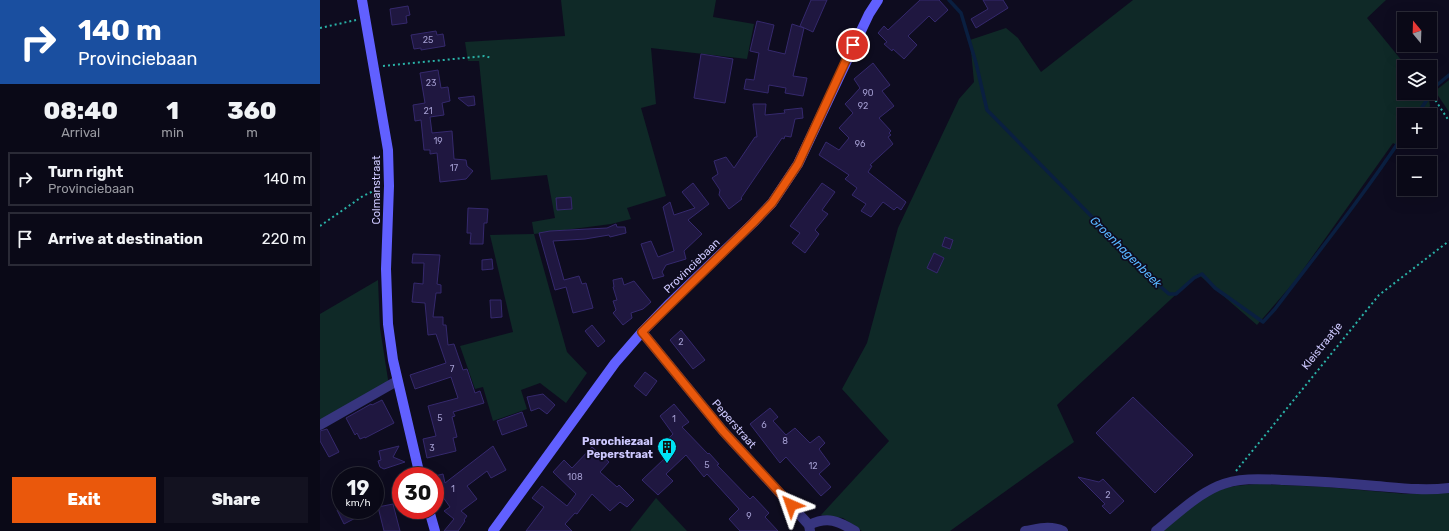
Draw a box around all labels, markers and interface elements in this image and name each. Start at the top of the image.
north arrow [1397,12,1437,52]
map controls [1397,12,1437,196]
text: 140 m [78,14,162,47]
icon: right [12,16,64,68]
pin [836,28,870,62]
icon: arrive [842,34,864,56]
house number: 25 [423,35,433,45]
text: Provinciebaan [78,48,197,70]
button: layers [1397,60,1437,100]
house number: 23 [426,78,436,88]
house number: 90 [862,88,874,98]
text: 08:40 [43,97,118,125]
text: 1 [166,97,179,125]
text: 360 [227,97,277,125]
house number: 92 [858,101,868,111]
house number: 21 [423,106,433,116]
button: + [1397,108,1437,148]
text: Arrival [61,125,100,140]
text: min [161,125,184,140]
text: m [246,125,258,140]
house number: 19 [433,136,443,146]
house number: 96 [855,139,866,149]
street label: Colmanstraat [370,155,383,225]
button: − [1397,156,1437,196]
text: Turn right [48,163,123,181]
house number: 17 [450,163,459,173]
icon: right [14,168,36,190]
text: 140 m [264,170,306,188]
text: Provinciebaan [48,181,134,196]
water label: Groenhagenbeek [1087,213,1165,291]
icon: arrive [14,228,36,250]
text: Arrive at destination [48,230,203,248]
text: 220 m [262,230,306,248]
street label: Provinciebaan [661,236,723,296]
street label: Kleistraatje [1299,320,1345,372]
house number: 2 [678,337,684,347]
house number: 7 [450,364,455,374]
street label: Peperstraat [709,397,759,452]
house number: 5 [437,413,443,423]
house number: 1 [672,414,676,424]
house number: 6 [761,420,767,430]
place label: Parochiezaal Peperstraat [582,435,653,461]
building icon: Parochiezaal Peperstraat [656,436,678,464]
house number: 8 [782,436,788,446]
house number: 3 [429,443,435,453]
house number: 5 [704,460,710,470]
house number: 12 [808,461,818,471]
speed limit sign: 30 [392,467,444,519]
house number: 108 [567,472,583,482]
text: 19 [347,476,369,500]
button: Exit [12,477,156,523]
button: Share [164,477,308,523]
house number: 1 [451,484,455,494]
position arrow [770,484,812,526]
house number: 2 [1105,490,1111,500]
text: km/h [346,497,370,509]
house number: 9 [746,511,752,521]

